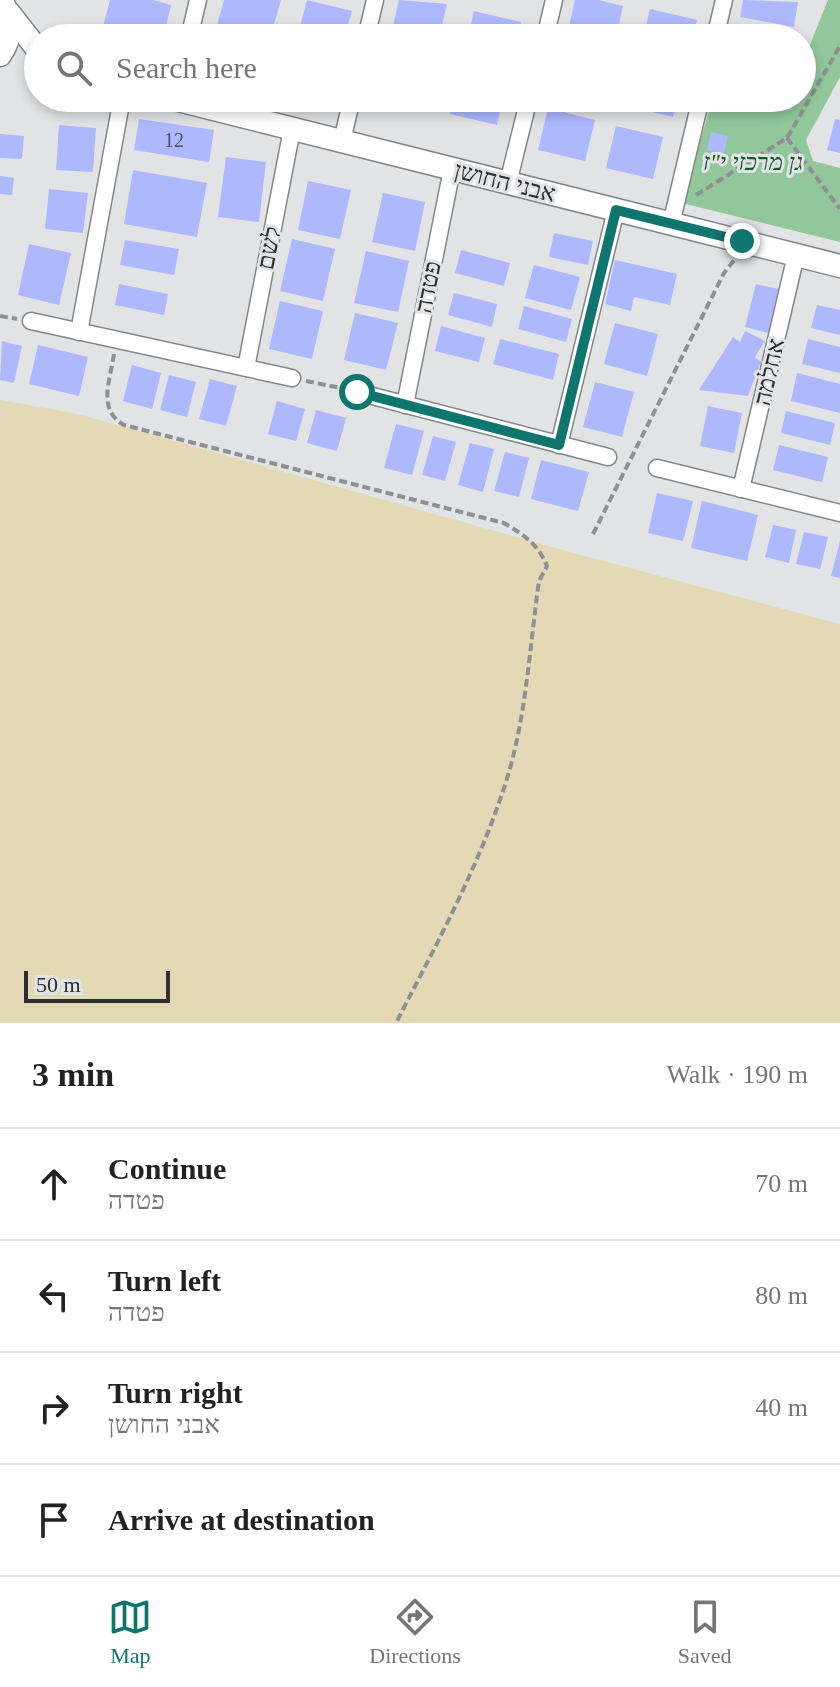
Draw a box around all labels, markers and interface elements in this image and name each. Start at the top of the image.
search box [24,24,816,112]
icon: search [52,46,96,90]
text: Search here [116,51,257,84]
house number: 12 [164,129,184,151]
park label: גן מרכזי י"ז [703,149,803,176]
street label: אבני החושן [452,157,558,207]
route end [724,223,760,259]
street label: לשם [252,224,286,272]
street label: פטדה [410,259,446,315]
street label: אחלמה [749,336,789,408]
route start [339,374,375,410]
scale bar [24,967,170,1003]
text: 50 m [36,972,81,997]
text: 3 min [32,1056,114,1093]
text: Walk · 190 m [666,1060,808,1089]
text: Continue [108,1152,226,1185]
icon: ahead [32,1162,76,1206]
text: 70 m [755,1169,808,1198]
text: פטדה [108,1186,165,1215]
text: Turn left [108,1264,221,1297]
icon: left [32,1274,76,1318]
text: 80 m [755,1281,808,1310]
text: פטדה [108,1298,165,1327]
text: Turn right [108,1376,243,1409]
icon: right [32,1386,76,1430]
text: 40 m [755,1393,808,1422]
text: אבני החושן [108,1410,220,1439]
icon: arrive [32,1498,76,1542]
text: Arrive at destination [108,1503,375,1536]
tab: Map [108,1595,152,1669]
tab: Directions [369,1595,461,1669]
tab: Saved [678,1595,732,1669]

